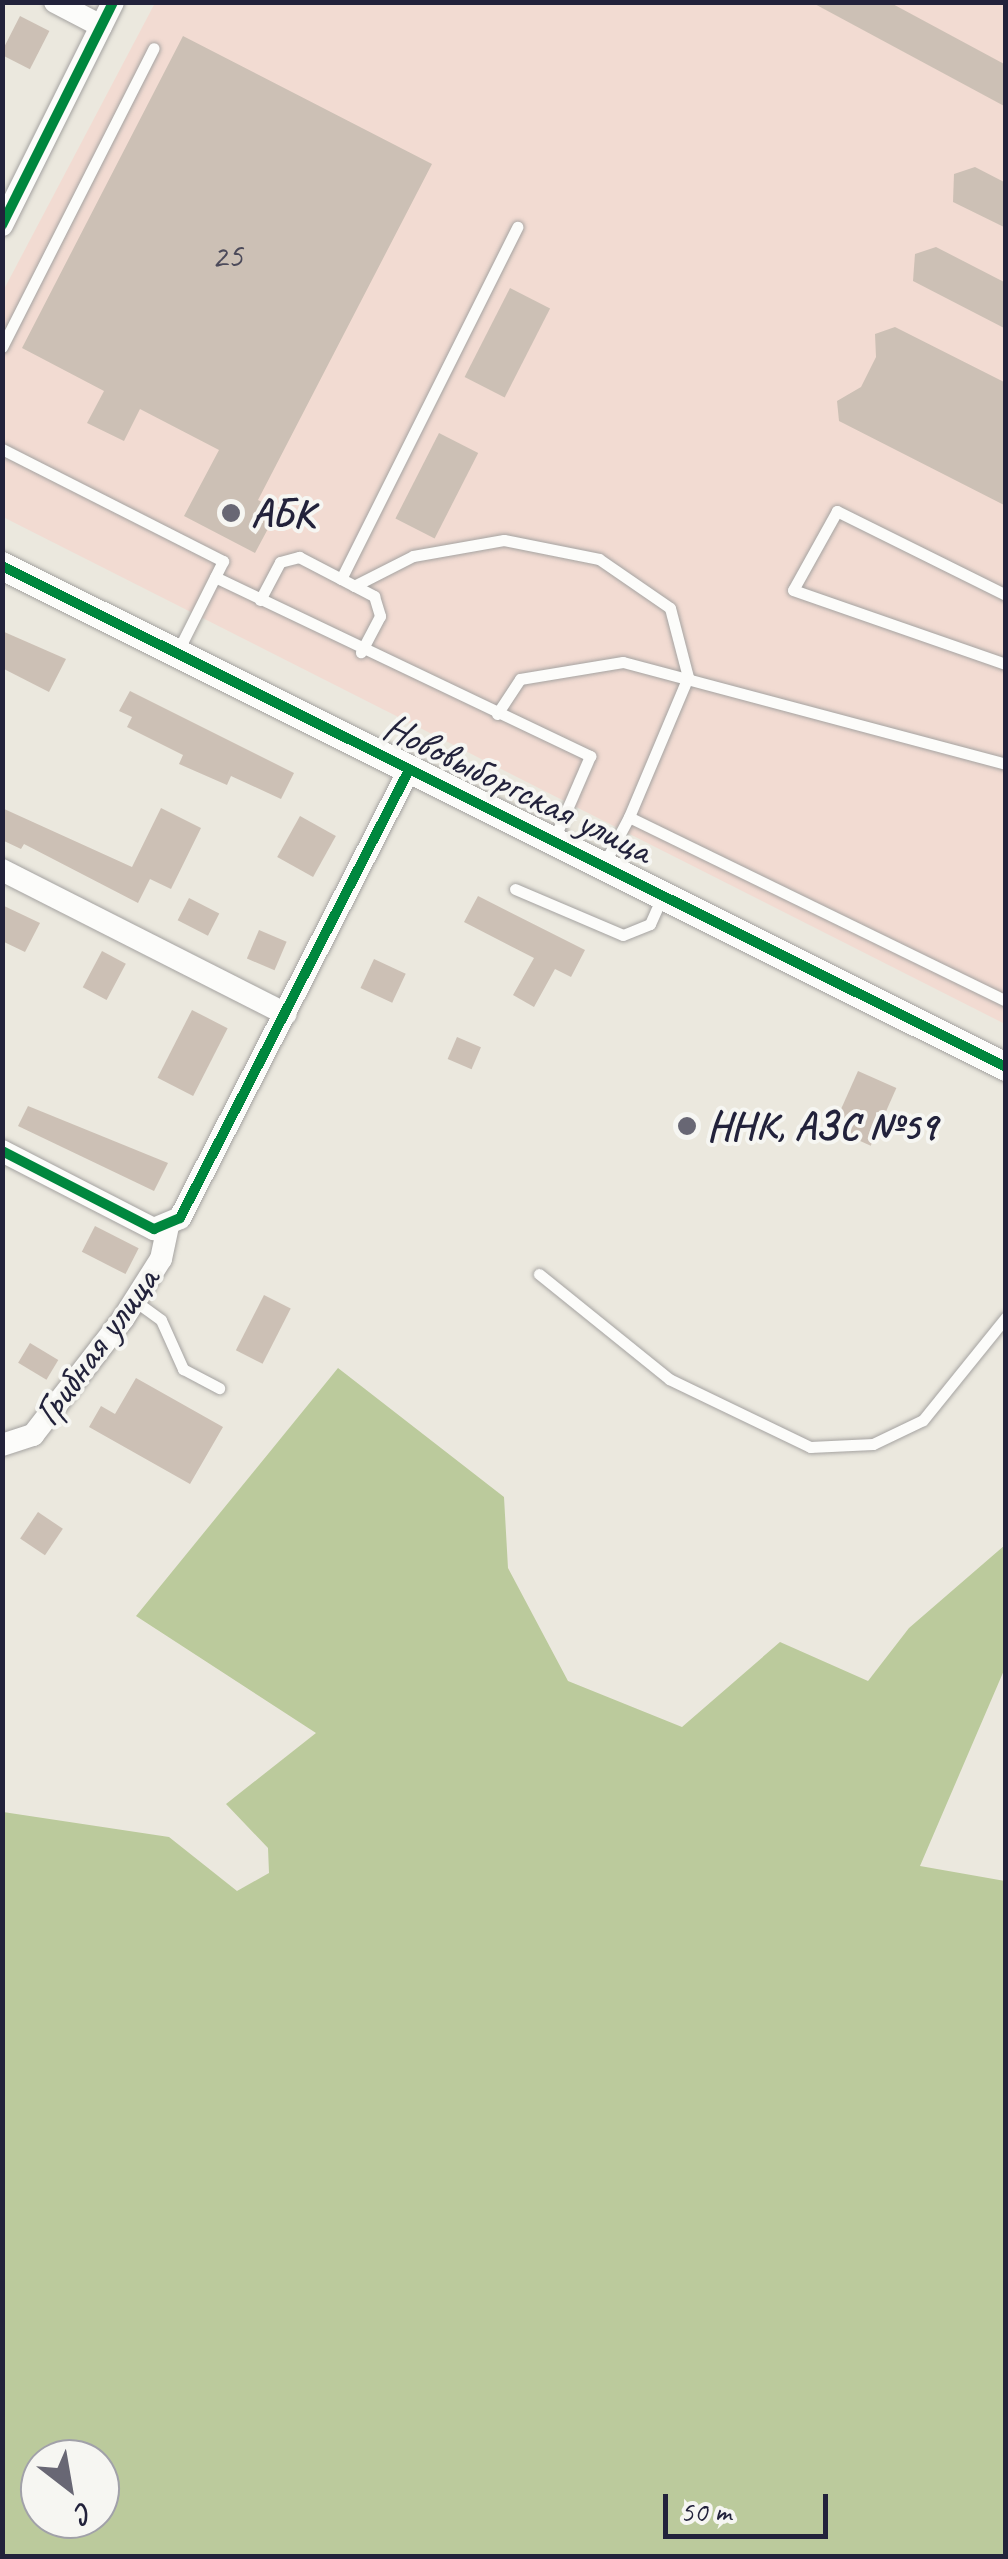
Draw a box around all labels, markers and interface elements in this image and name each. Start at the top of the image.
house number: 25 [211,235,243,277]
place label: АБК [251,489,314,537]
marker: АБК [220,502,242,524]
street label: Нововыборгская улица [376,702,660,874]
place label: ННК, АЗС №59 [707,1102,937,1150]
marker: ННК, АЗС №59 [676,1115,698,1137]
street label: Грибная улица [23,1258,169,1434]
north arrow [20,2439,120,2539]
scale bar [668,2474,833,2536]
text: 50 m [680,2492,731,2530]
text: С [70,2495,100,2532]

